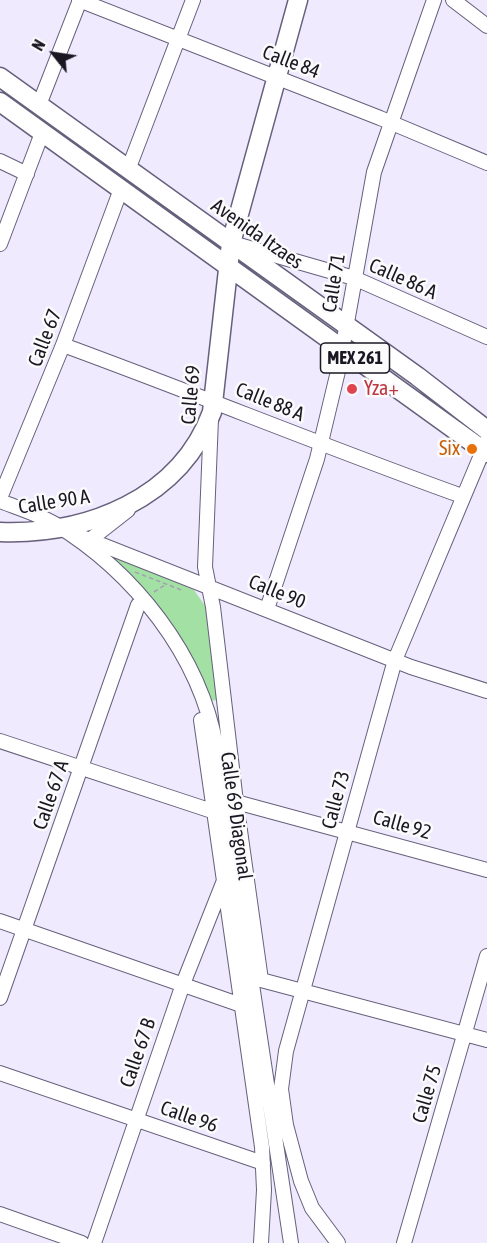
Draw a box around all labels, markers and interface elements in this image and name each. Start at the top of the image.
north arrow [24,24,84,84]
text: N [28,36,49,54]
street label: Calle 84 [259,40,323,84]
street label: Avenida Itzaes [207,194,307,274]
street label: Calle 71 [318,252,350,314]
street label: Calle 86 A [365,253,441,305]
street label: Calle 67 [23,306,67,370]
road number: MEX 261 [320,343,389,373]
street label: Calle 69 [176,364,206,426]
street label: Calle 88 A [232,377,308,427]
place label: Yza+ [364,377,399,401]
marker: Yza+ [345,382,359,396]
place label: Six [439,437,460,461]
marker: Six [465,442,479,456]
street label: Calle 90 A [17,485,91,519]
street label: Calle 90 [245,570,309,614]
street label: Calle 69 Diagonal [215,750,257,882]
street label: Calle 67 A [28,757,74,833]
street label: Calle 73 [317,768,355,832]
street label: Calle 92 [370,805,434,845]
street label: Calle 67 B [115,1015,161,1091]
street label: Calle 75 [407,1062,447,1126]
street label: Calle 96 [157,1096,221,1138]

